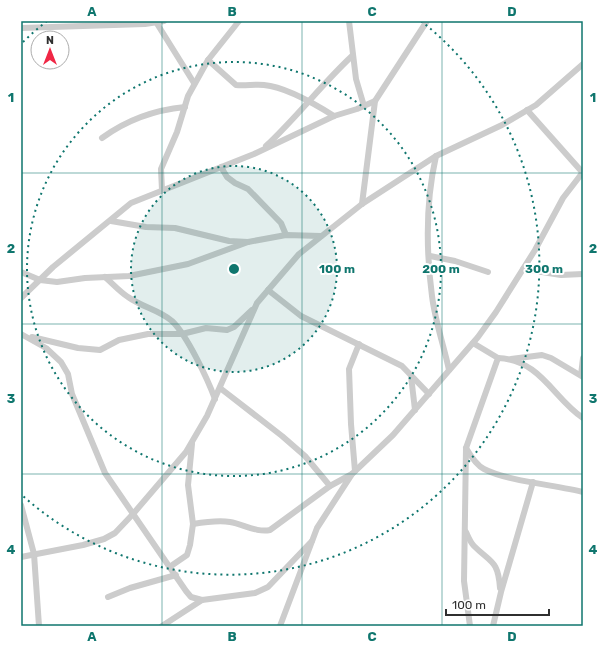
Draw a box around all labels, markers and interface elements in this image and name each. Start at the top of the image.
text: A [87,4,97,19]
text: B [227,4,237,19]
text: C [367,4,377,19]
text: D [507,4,517,19]
north arrow [30,30,70,70]
text: N [46,34,54,47]
text: 1 [8,90,14,105]
text: 1 [590,90,596,105]
text: 2 [7,241,15,256]
text: 2 [589,241,597,256]
centre of rings [227,262,241,276]
text: 100 m [319,262,355,276]
text: 200 m [422,262,460,276]
text: 300 m [525,262,563,276]
text: 3 [7,391,16,406]
text: 3 [589,391,598,406]
text: 4 [7,542,16,557]
text: 4 [589,542,598,557]
scale bar [446,591,549,617]
text: 100 m [452,598,486,612]
text: A [87,629,97,644]
text: B [227,629,237,644]
text: C [367,629,377,644]
text: D [507,629,517,644]

